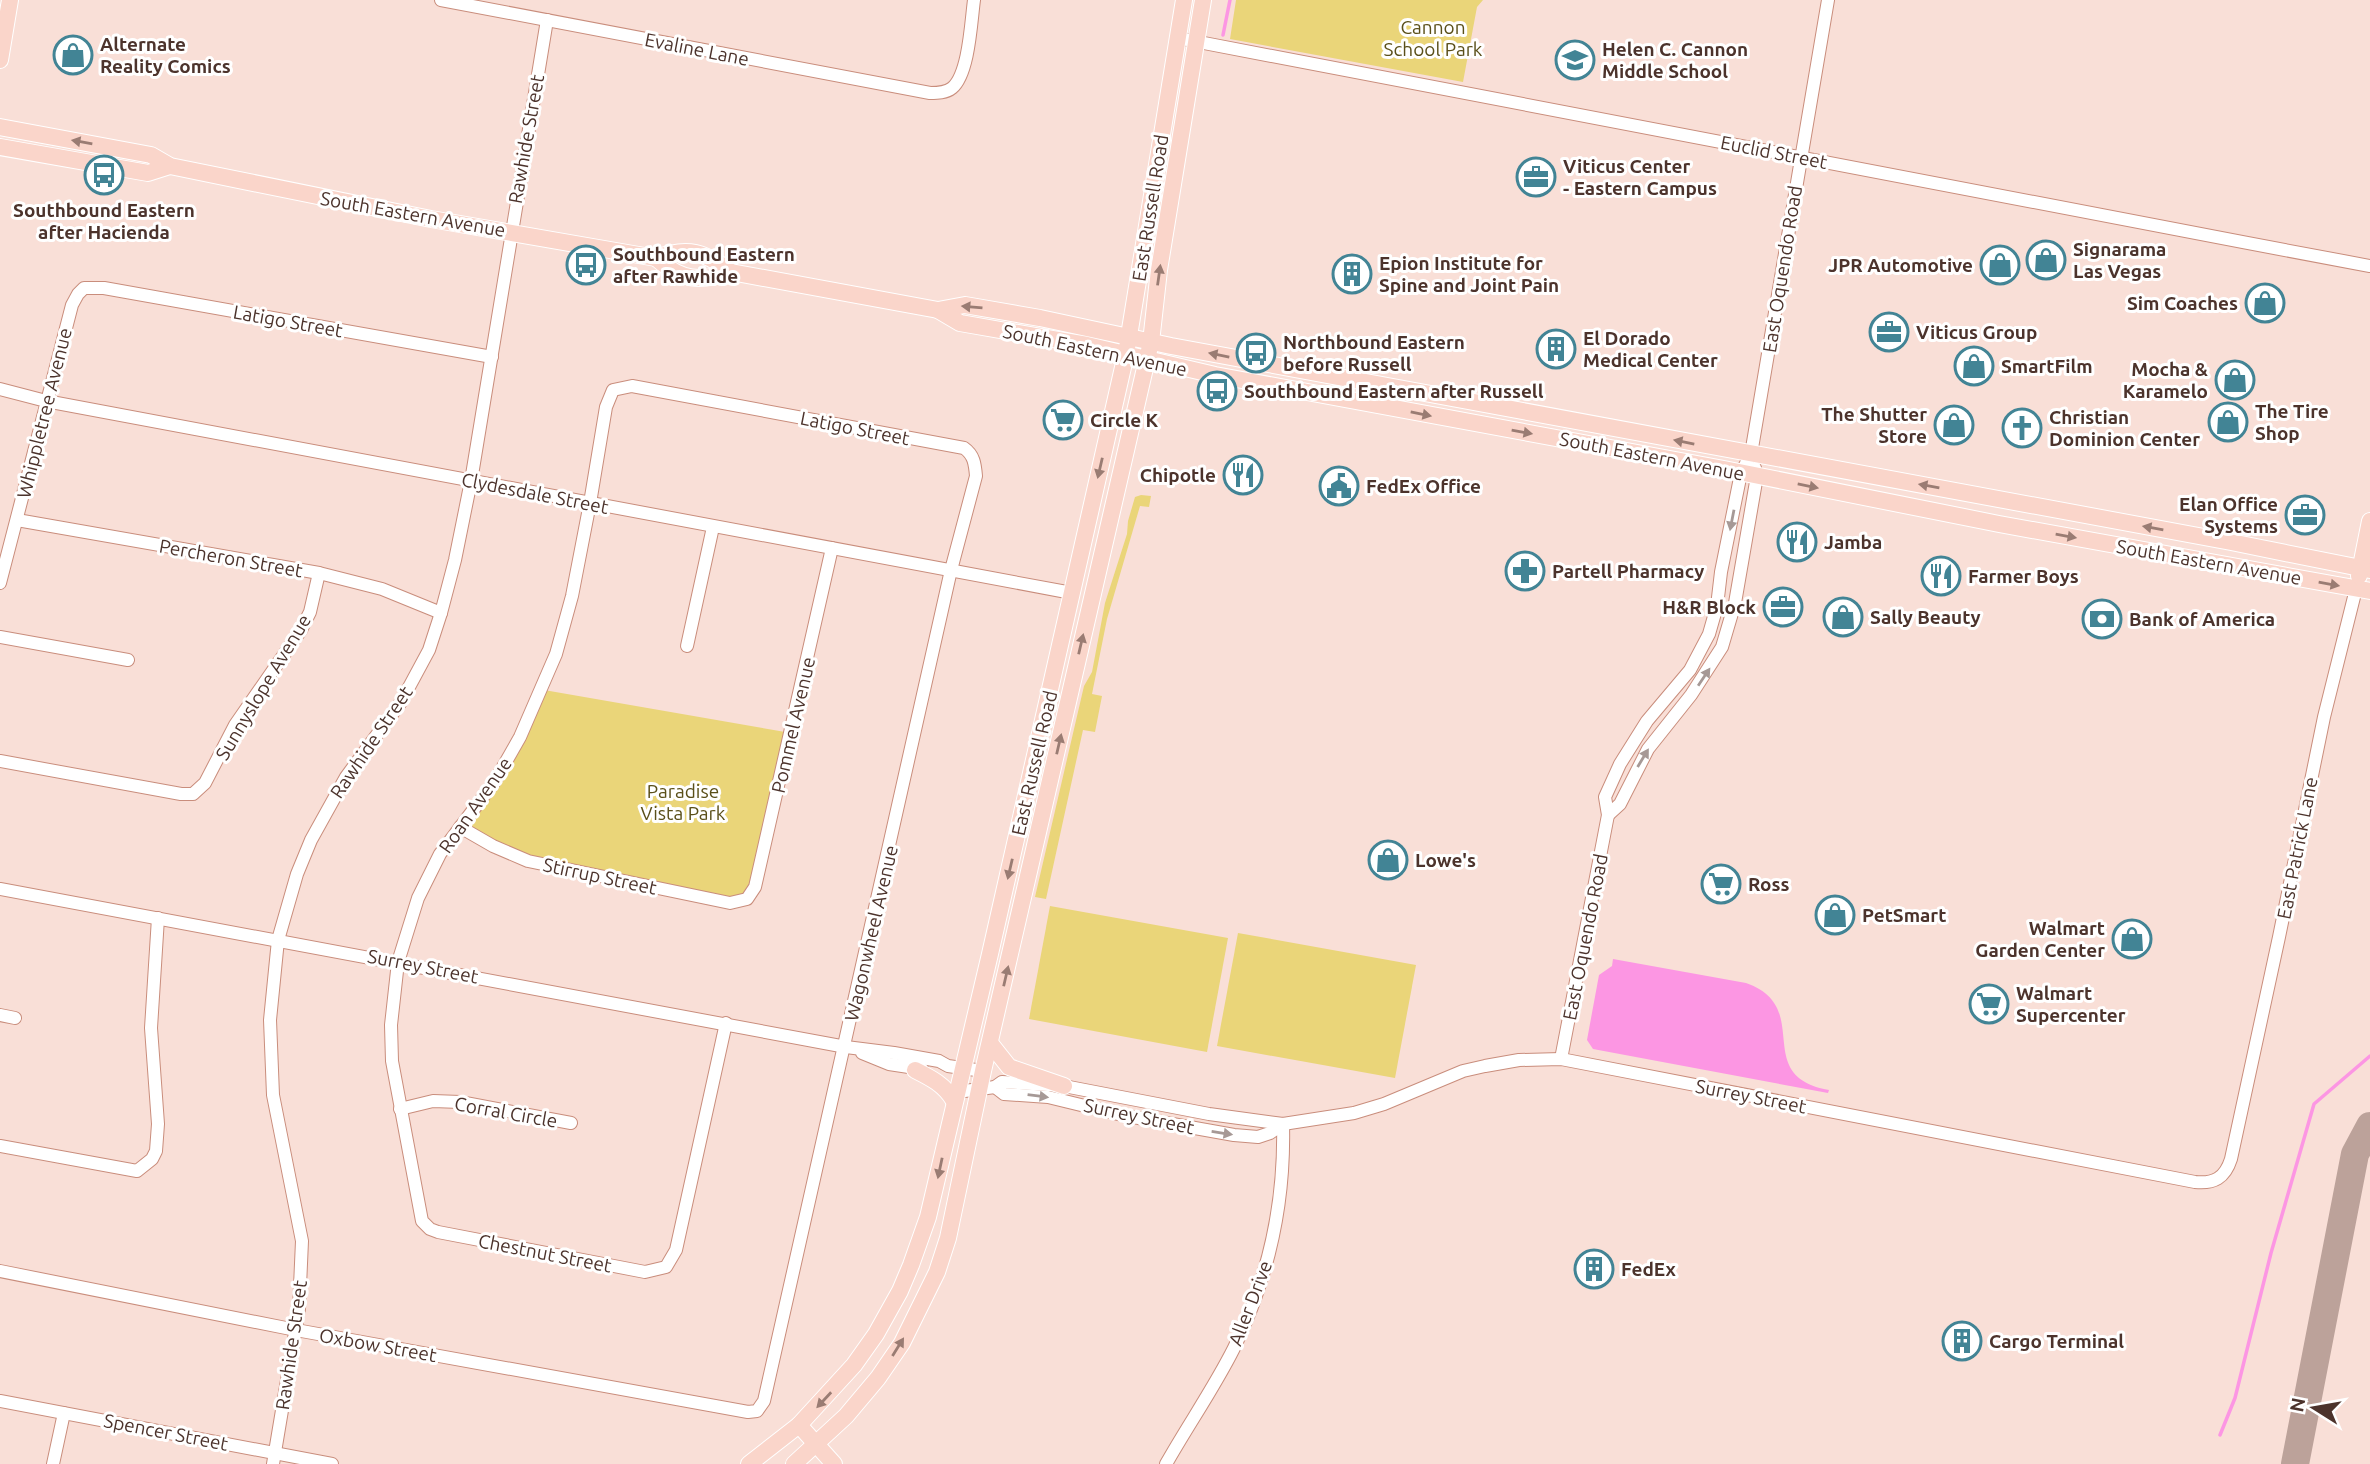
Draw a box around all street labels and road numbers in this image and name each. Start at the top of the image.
street label: Evaline Lane [643,28,751,70]
street label: Rawhide Street [504,72,548,205]
street label: Euclid Street [1719,131,1830,173]
street label: East Russell Road [1128,133,1172,283]
street label: East Oquendo Road [1758,184,1806,354]
street label: South Eastern Avenue [319,187,507,241]
street label: Latigo Street [231,301,345,342]
street label: South Eastern Avenue [1001,320,1189,380]
street label: Whippletree Avenue [12,326,76,500]
street label: Latigo Street [798,407,912,449]
street label: South Eastern Avenue [1558,427,1746,485]
street label: Clydesdale Street [460,468,611,518]
street label: Percheron Street [158,535,305,582]
street label: South Eastern Avenue [2115,535,2303,589]
street label: Sunnyslope Avenue [211,610,315,764]
street label: Pommel Avenue [767,655,819,795]
street label: Rawhide Street [325,681,417,802]
street label: East Russell Road [1007,688,1061,838]
street label: Roan Avenue [434,753,516,857]
street label: East Patrick Lane [2272,775,2322,921]
street label: Wagonwheel Avenue [840,843,902,1023]
street label: East Oquendo Road [1558,852,1612,1022]
street label: Stirrup Street [541,853,659,899]
street label: Surrey Street [366,944,481,988]
street label: Surrey Street [1694,1074,1809,1118]
street label: Corral Circle [453,1092,559,1132]
street label: Surrey Street [1082,1094,1197,1139]
street label: Chestnut Street [477,1229,614,1277]
street label: Aller Drive [1224,1257,1276,1349]
street label: Rawhide Street [271,1278,311,1411]
street label: Oxbow Street [318,1324,439,1366]
street label: Spencer Street [102,1409,231,1455]

